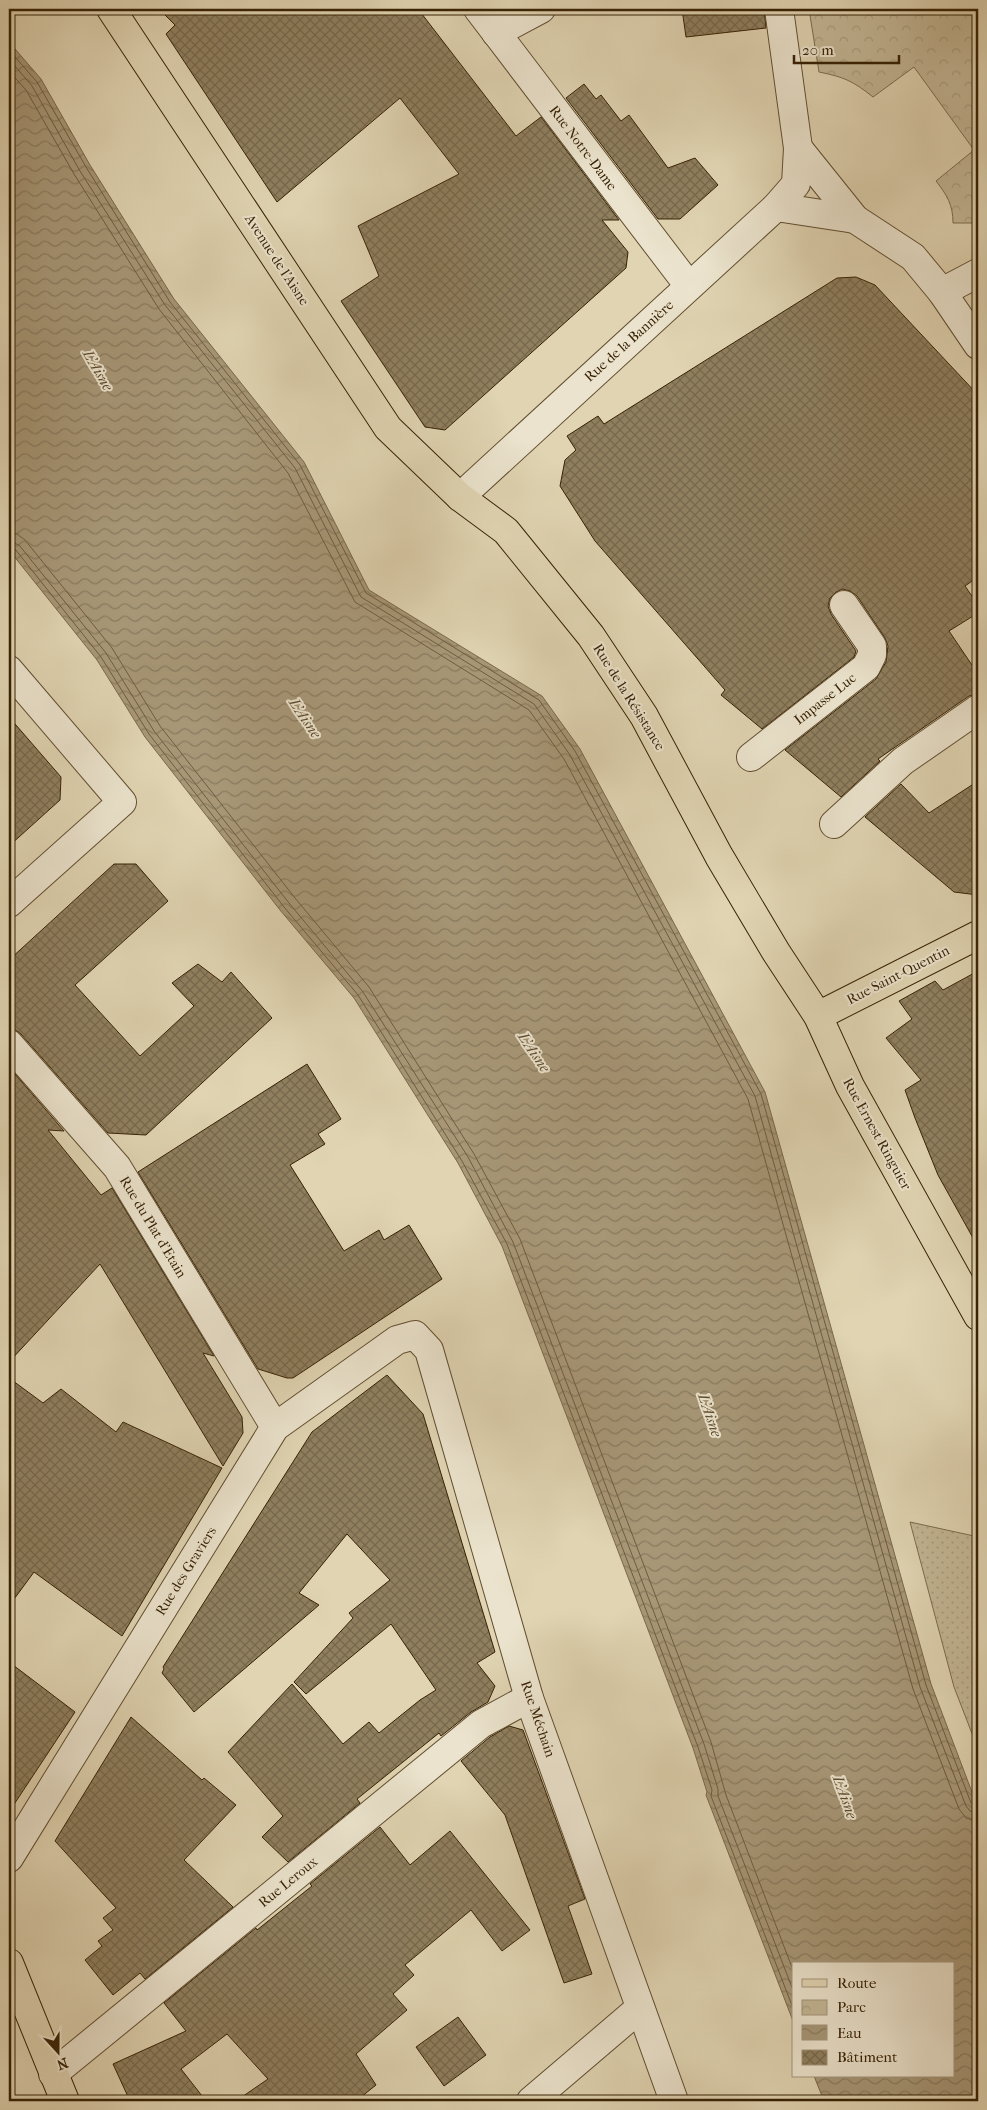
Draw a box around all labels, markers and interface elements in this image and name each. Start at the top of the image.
scale bar [794,32,900,64]
text: 20 m [802,41,834,59]
street label: Rue Notre-Dame [545,102,621,194]
street label: Avenue de l'Aisne [241,210,313,309]
street label: Rue de la Bannière [581,296,677,386]
water label: L'Aisne [79,345,117,395]
street label: Rue de la Résistance [589,640,669,754]
street label: Impasse Luc [791,670,859,728]
water label: L'Aisne [285,694,325,742]
street label: Rue Saint-Quentin [844,942,952,1008]
water label: L'Aisne [514,1028,554,1076]
street label: Rue Ernest Ringuier [839,1075,915,1193]
street label: Rue du Plat d'Etain [116,1173,190,1281]
water label: L'Aisne [694,1390,726,1440]
street label: Rue des Graviers [152,1523,220,1619]
street label: Rue Méchain [517,1678,559,1760]
water label: L'Aisne [829,1772,861,1822]
street label: Rue Leroux [255,1853,322,1911]
legend [792,1962,954,2078]
text: Route [837,1974,877,1992]
text: Parc [837,1998,866,2016]
text: Eau [837,2024,862,2042]
north arrow [32,2028,82,2078]
text: Bâtiment [837,2048,898,2066]
text: N [54,2054,70,2074]

